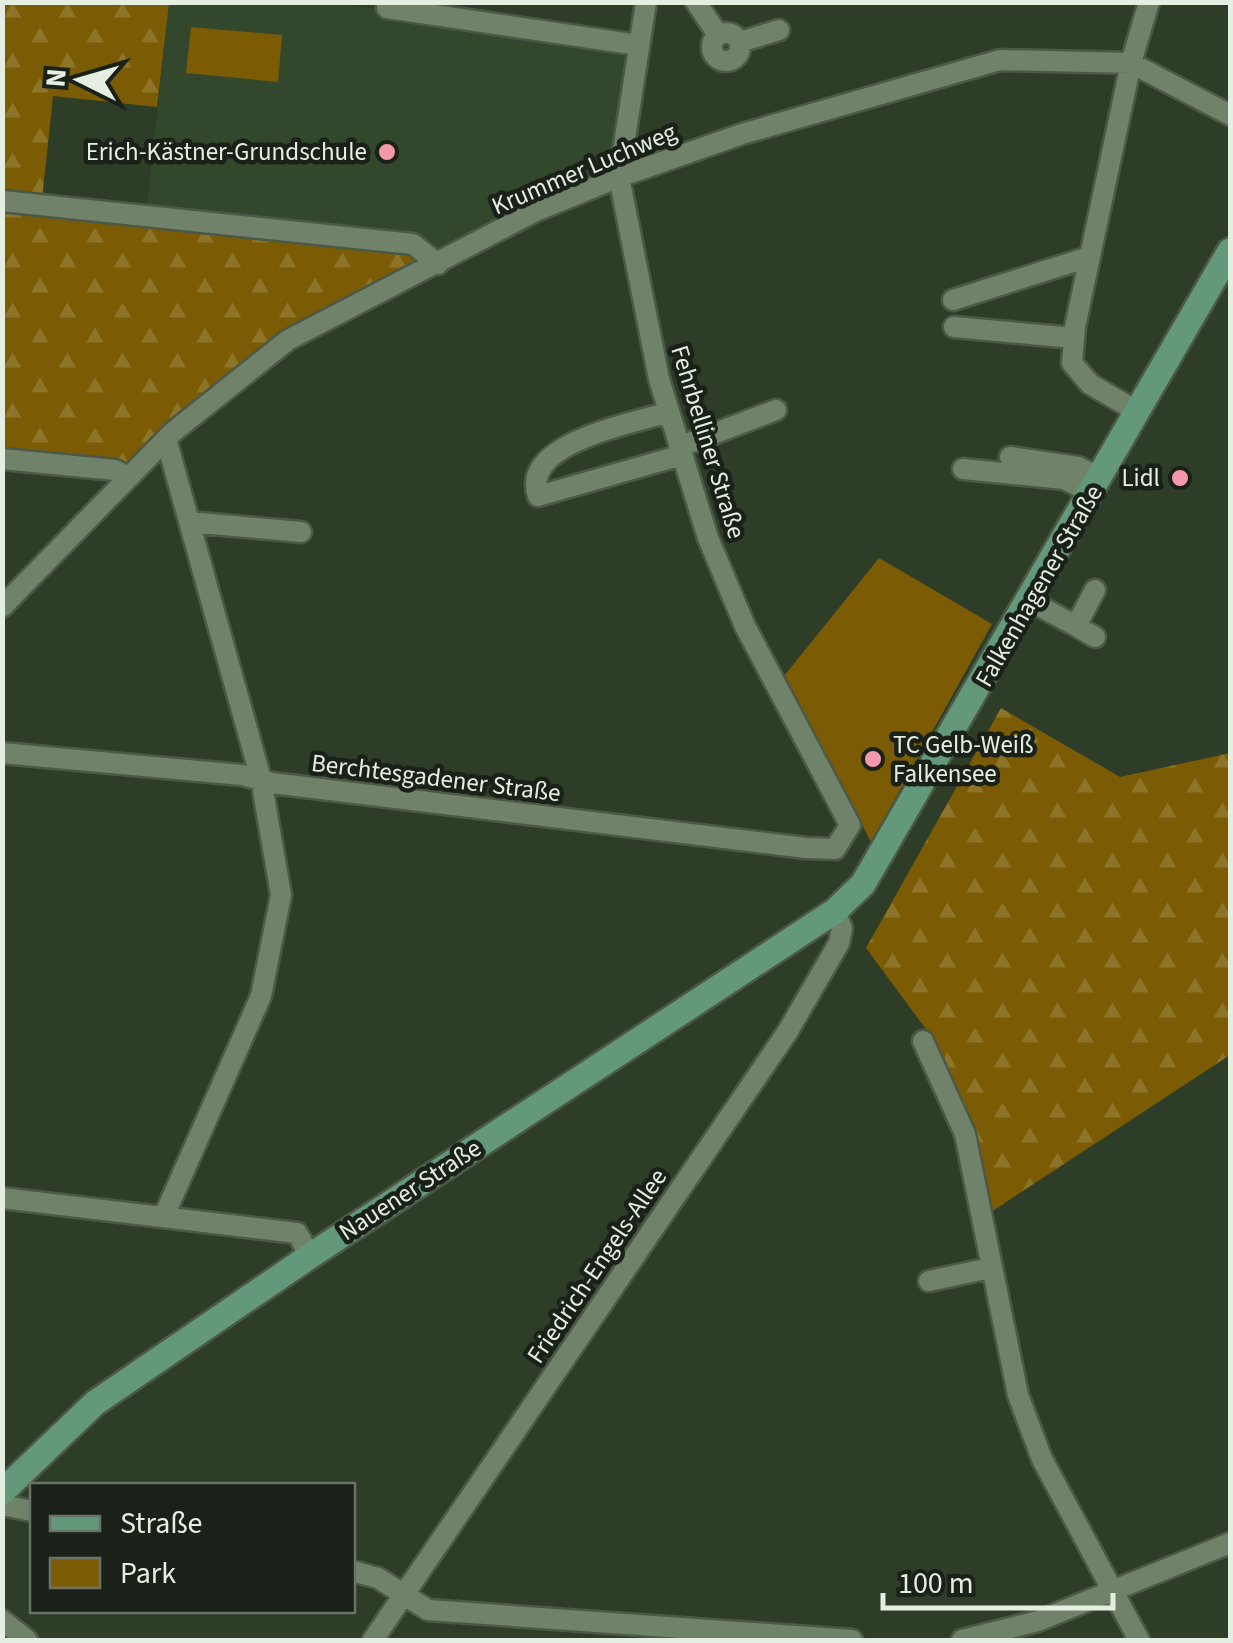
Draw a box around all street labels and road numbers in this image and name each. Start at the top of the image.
street label: Krummer Luchweg [486,114,682,224]
street label: Fehrbelliner Straße [662,341,754,543]
street label: Falkenhagener Straße [966,478,1112,694]
street label: Berchtesgadener Straße [309,745,563,811]
street label: Nauener Straße [332,1130,488,1250]
street label: Friedrich-Engels-Allee [518,1161,676,1371]

